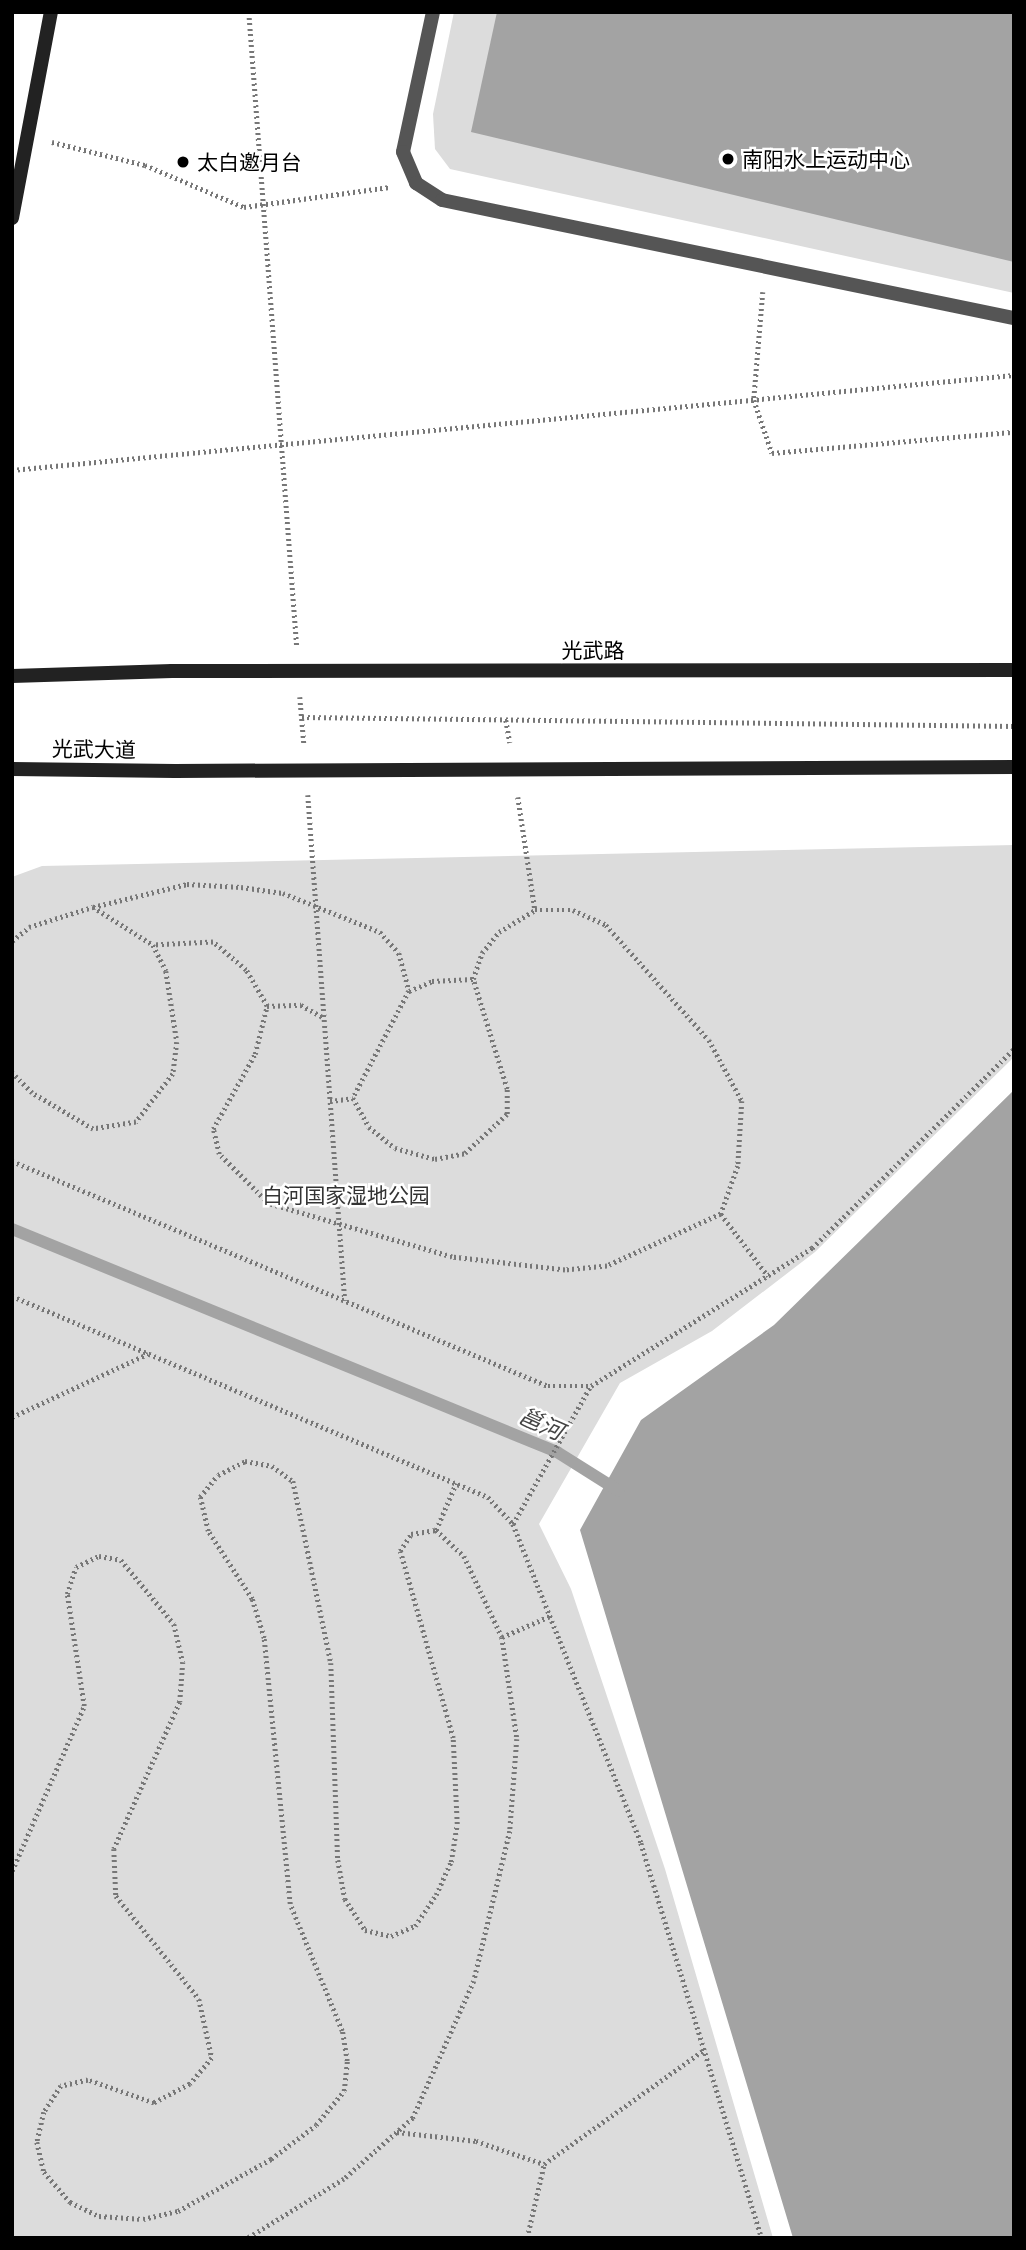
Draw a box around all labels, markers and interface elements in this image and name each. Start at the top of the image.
place label: 南阳水上运动中心 [742,146,910,172]
place label: 太白邀月台 [197,149,302,175]
marker: 南阳水上运动中心 [720,151,736,167]
marker: 太白邀月台 [175,154,191,170]
street label: 光武路 [562,637,624,663]
street label: 光武大道 [52,736,136,762]
park label: 白河国家湿地公园 [262,1182,430,1208]
water label: 邕河 [514,1402,568,1446]

